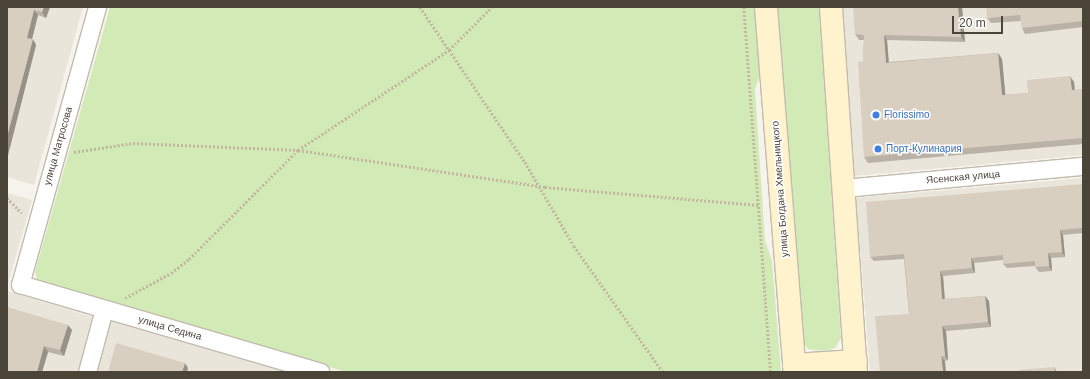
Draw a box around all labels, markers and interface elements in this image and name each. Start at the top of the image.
scale bar [954,8,1005,34]
text: 20 m [959,16,986,30]
street label: улица Матросова [41,105,75,187]
place label: Florissimo [884,109,930,121]
marker: Florissimo [871,110,881,120]
street label: улица Богдана Хмельницкого [769,120,791,258]
place label: Порт-Кулинария [886,143,962,155]
marker: Порт-Кулинария [873,144,883,154]
street label: Ясенская улица [926,168,1000,186]
street label: улица Седина [137,313,203,343]

